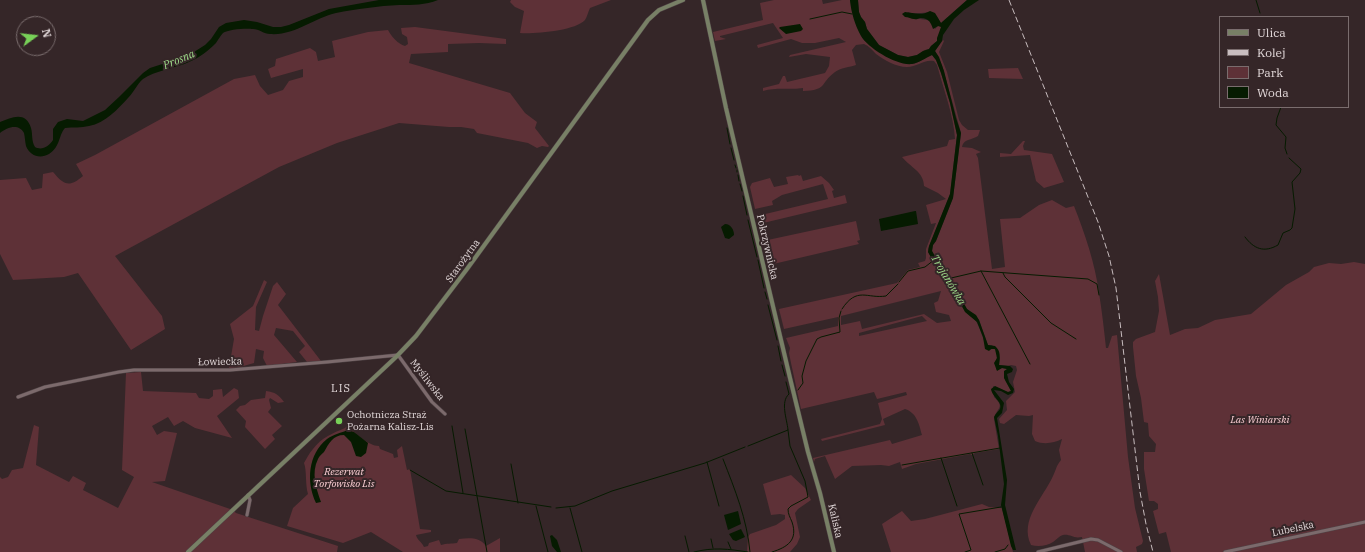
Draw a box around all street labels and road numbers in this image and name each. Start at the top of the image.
street label: Pokrzywnicka [754,213,780,281]
street label: Starożytna [443,237,483,285]
street label: Łowiecka [198,356,242,368]
street label: Myśliwska [407,357,447,403]
street label: Kaliska [825,503,845,539]
street label: Lubelska [1271,519,1315,539]

